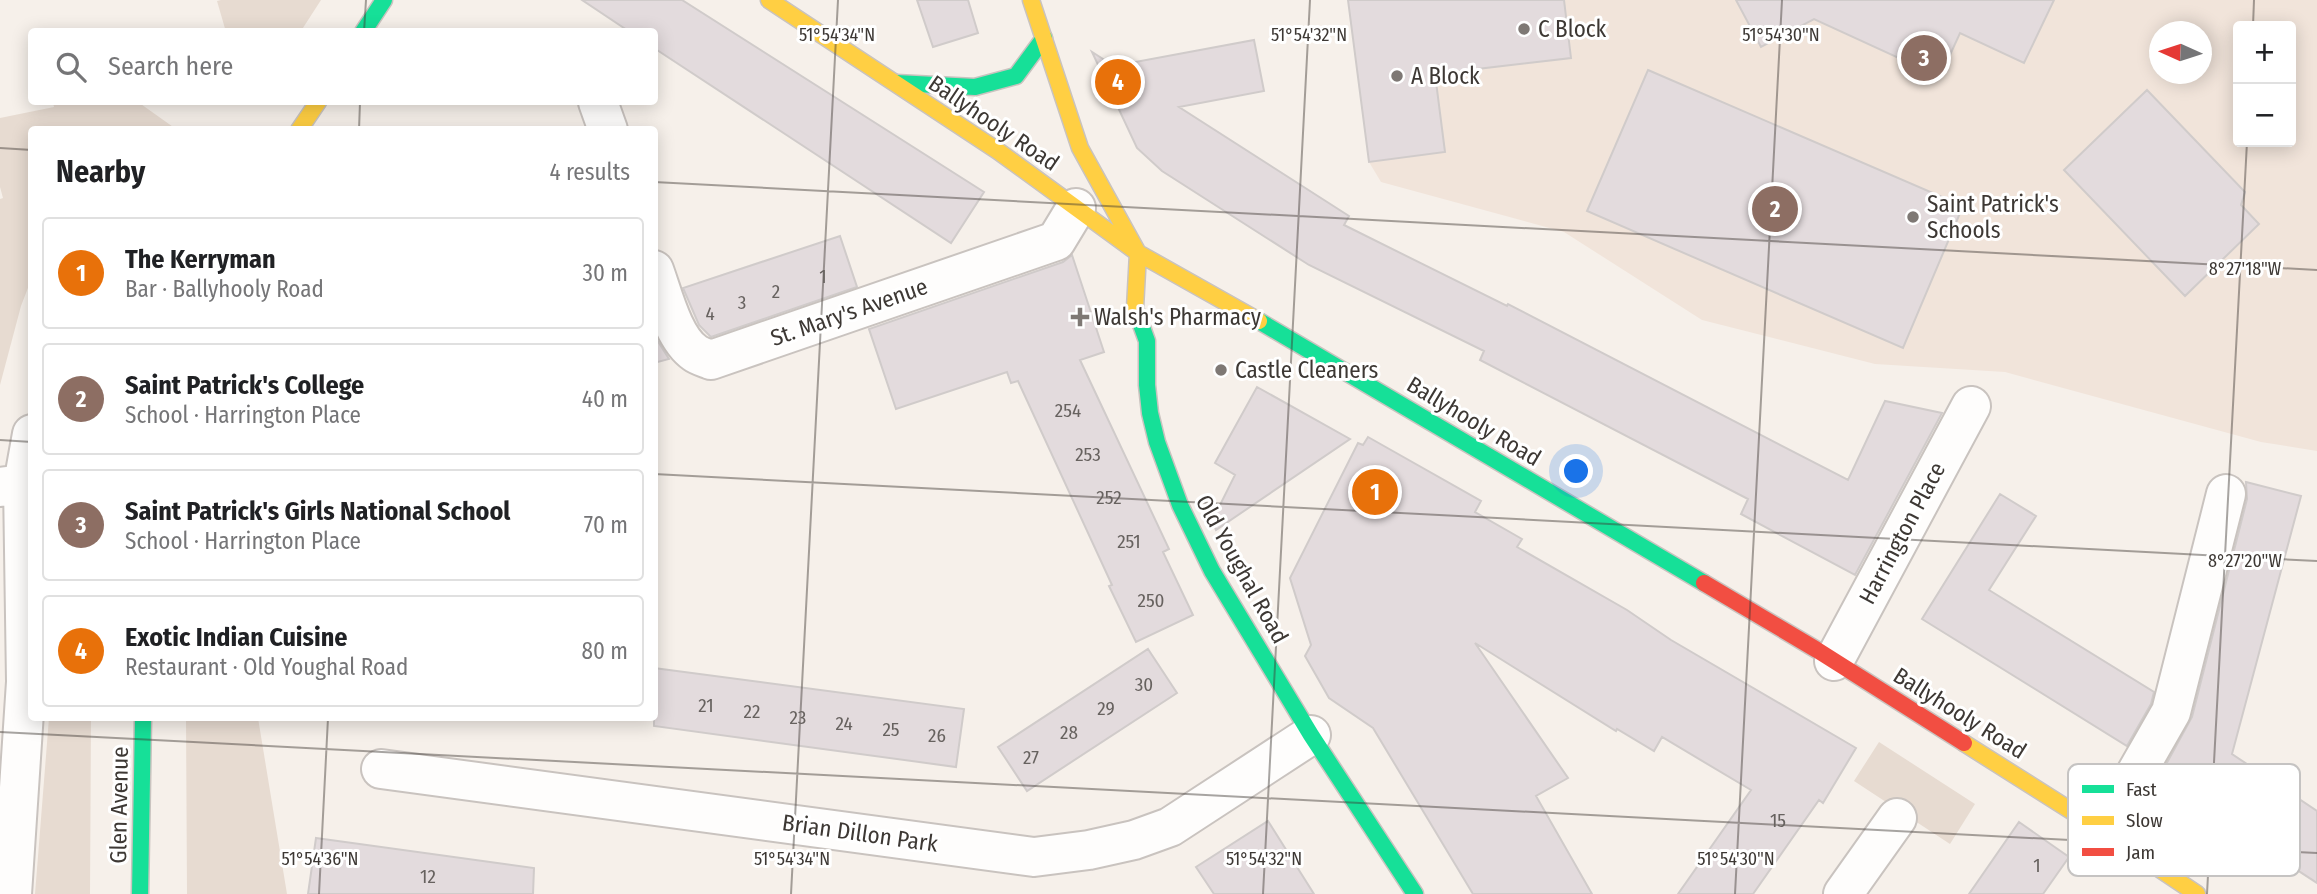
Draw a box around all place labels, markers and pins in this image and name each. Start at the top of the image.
place label: C Block [1538,15,1607,43]
marker: C Block [1516,21,1532,37]
pin: 3 [1901,32,1947,84]
pin: 4 [1095,56,1141,108]
place label: A Block [1411,62,1480,90]
marker: A Block [1389,68,1405,84]
pin: 2 [1752,183,1798,235]
place label: Saint Patrick's Schools [1927,190,2059,244]
marker: Saint Patrick's Schools [1905,209,1921,225]
place label: Walsh's Pharmacy [1094,303,1262,331]
marker: Walsh's Pharmacy [1072,309,1088,325]
place label: Castle Cleaners [1235,356,1378,384]
marker: Castle Cleaners [1213,362,1229,378]
pin: 1 [1352,466,1398,518]

